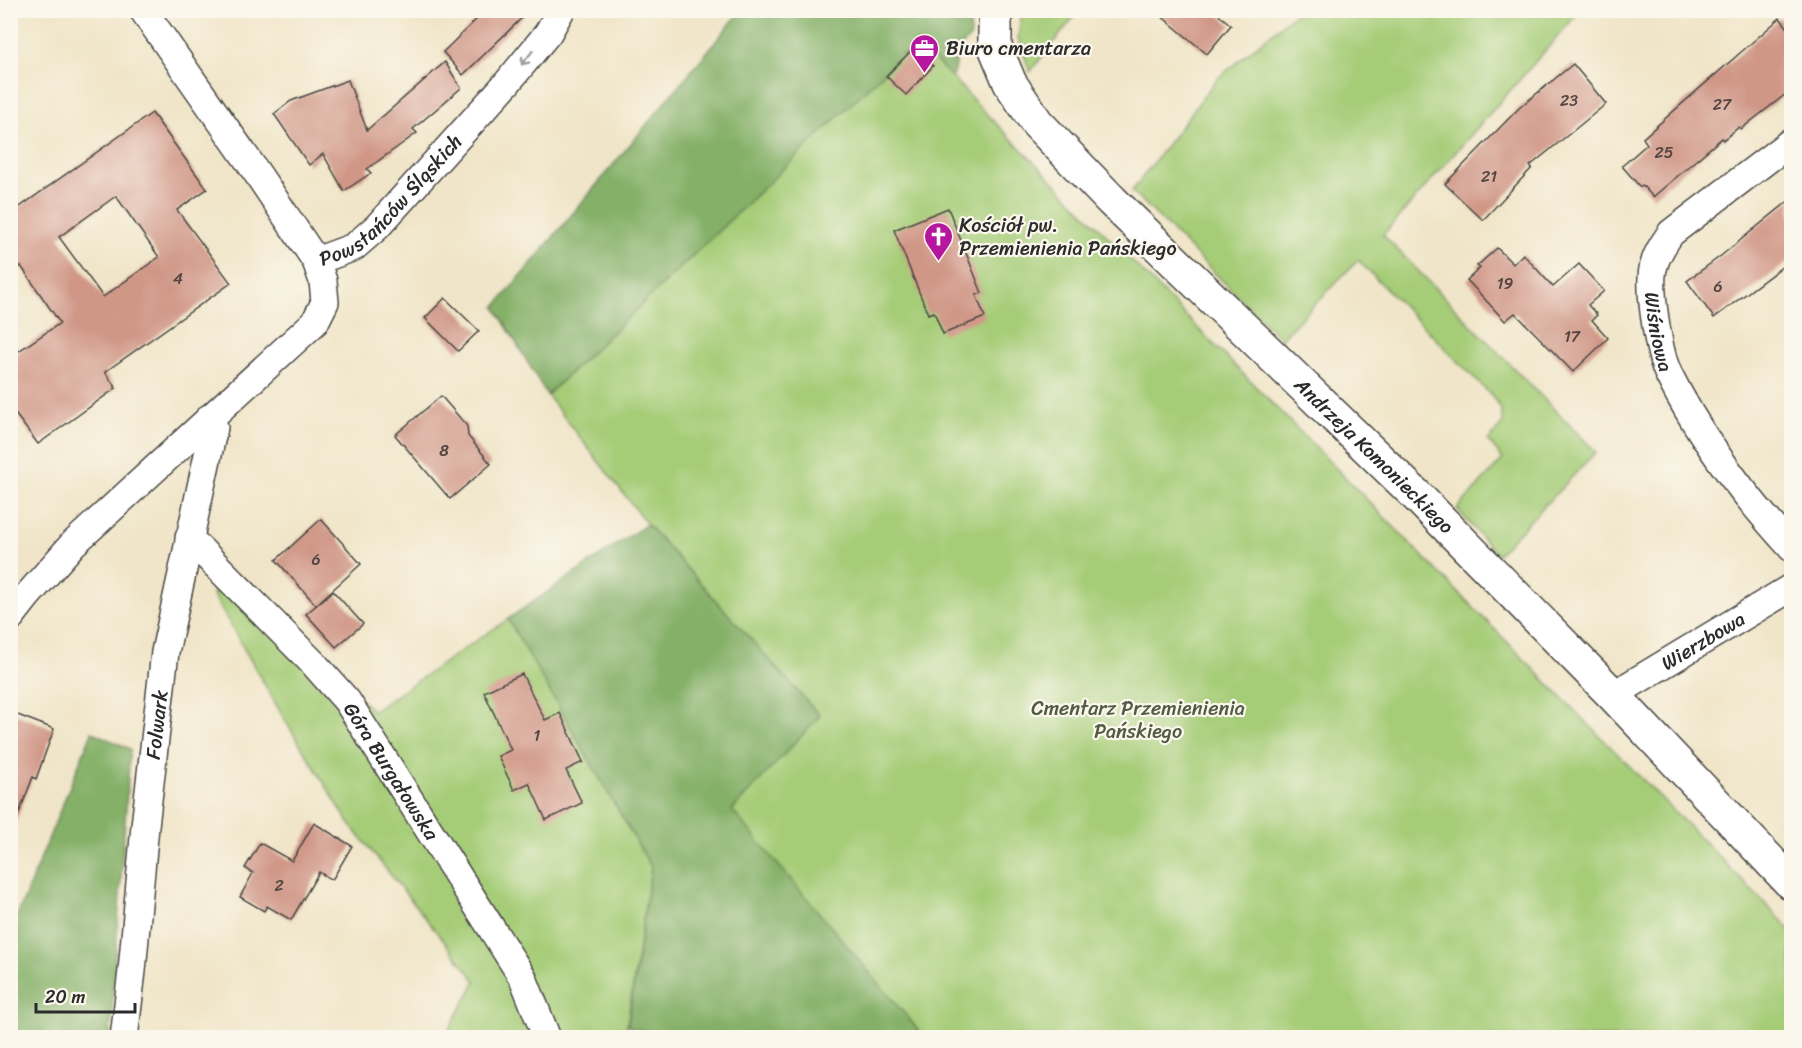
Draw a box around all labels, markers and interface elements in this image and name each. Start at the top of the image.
place label: Biuro cmentarza [946,31,1091,66]
office icon: Biuro cmentarza [909,32,941,74]
one-way arrow [521,50,534,66]
house number: 23 [1560,86,1578,115]
house number: 27 [1713,90,1732,119]
street label: Powstańców Śląskich [314,126,471,276]
house number: 25 [1654,138,1674,167]
house number: 21 [1481,162,1497,191]
place label: Kościół pw. Przemienienia Pańskiego [959,208,1177,266]
church icon: Kościół pw. Przemienienia Pańskiego [922,220,954,262]
house number: 4 [173,264,183,293]
house number: 19 [1497,269,1514,298]
house number: 6 [1713,272,1723,301]
street label: Wiśniowa [1634,291,1683,377]
house number: 17 [1564,322,1581,351]
street label: Andrzeja Komonieckiego [1285,368,1463,543]
house number: 8 [439,436,449,465]
house number: 6 [311,545,321,574]
street label: Wierzbowa [1654,602,1752,680]
street label: Folwark [136,688,179,761]
park label: Cmentarz Przemienienia Pańskiego [1031,691,1245,749]
street label: Góra Burgałowska [334,695,449,848]
house number: 1 [534,721,541,750]
house number: 2 [274,871,284,900]
scale bar [36,976,135,1014]
text: 20 m [45,981,85,1013]

